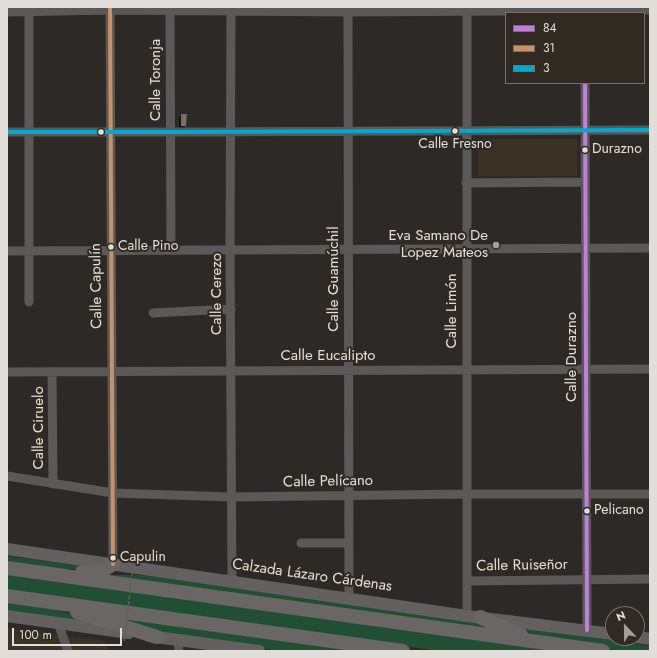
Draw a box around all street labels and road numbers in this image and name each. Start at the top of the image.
street label: Calle Toronja [147,39,165,121]
street label: Calle Guamúchil [325,226,343,332]
street label: Calle Capulín [87,243,107,329]
street label: Calle Cerezo [208,253,226,335]
street label: Calle Limón [443,273,461,349]
street label: Calle Durazno [563,312,581,402]
street label: Calle Eucalipto [281,347,375,365]
street label: Calle Ciruelo [30,386,48,470]
street label: Calle Pelícano [283,472,373,492]
street label: Calzada Lázaro Cárdenas [231,556,393,596]
street label: Calle Ruiseñor [476,556,568,576]

